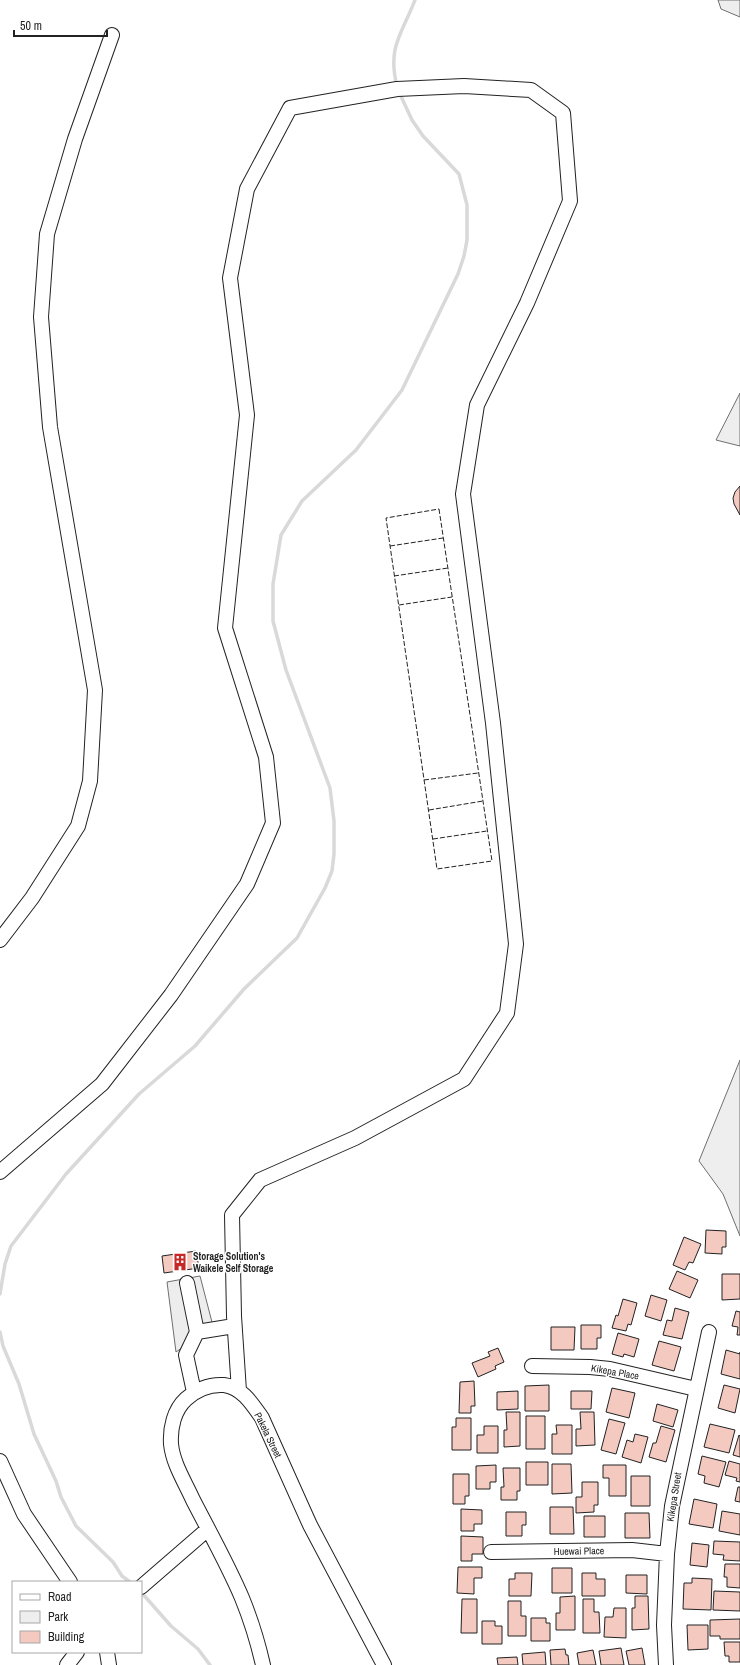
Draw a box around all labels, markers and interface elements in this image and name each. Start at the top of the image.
scale bar [14,12,107,38]
text: 50 m [20,18,42,34]
place label: Storage Solution's Waikele Self Storage [193,1250,274,1275]
building icon: Storage Solution's Waikele Self Storage [170,1252,190,1272]
street label: Kikepa Place [590,1361,640,1383]
street label: Pakela Street [251,1410,285,1461]
street label: Kikepa Street [664,1471,684,1523]
street label: Huewai Place [554,1544,605,1558]
legend [12,1581,142,1653]
text: Road [48,1589,72,1605]
text: Park [48,1609,68,1625]
text: Building [48,1629,85,1645]

